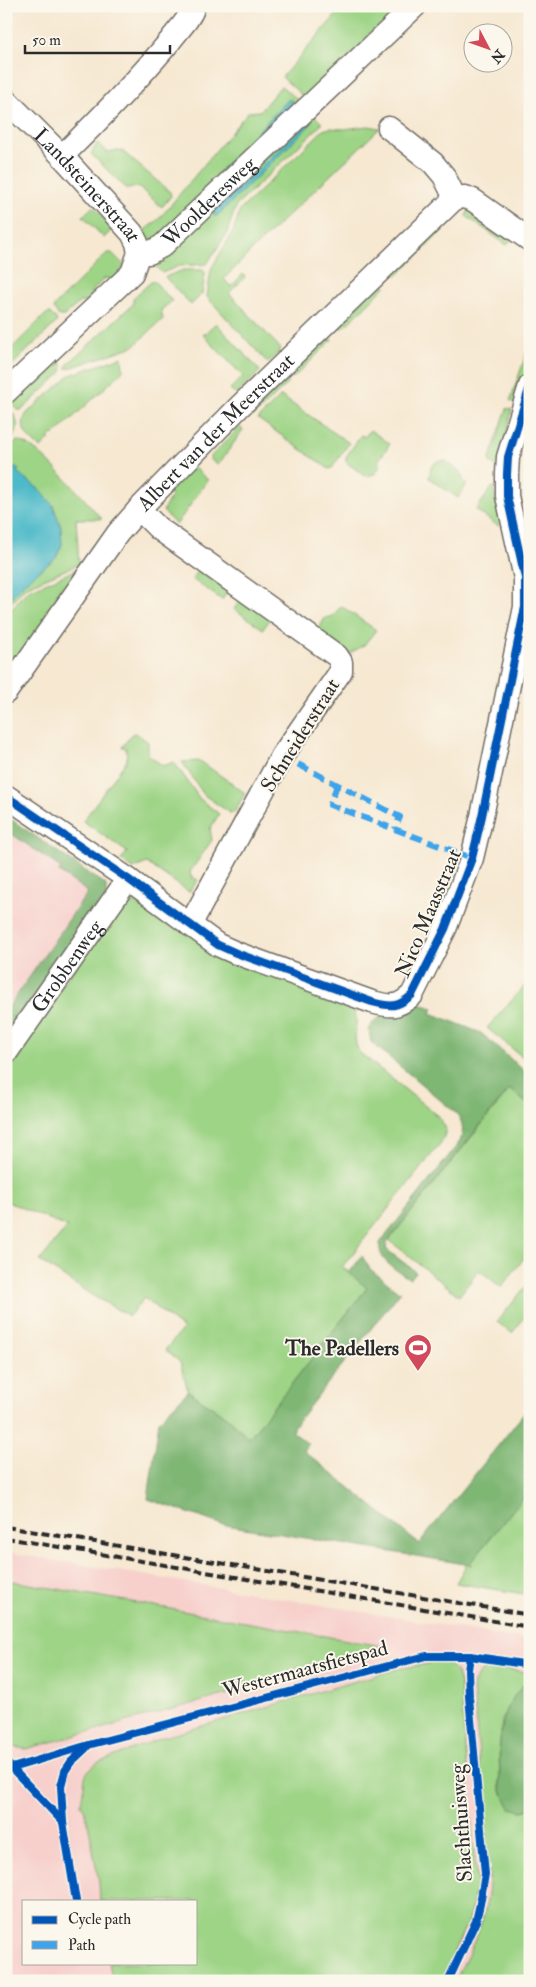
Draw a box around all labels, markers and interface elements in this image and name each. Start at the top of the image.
scale bar [25,22,170,54]
north arrow [464,22,514,72]
text: 50 m [32,31,61,50]
text: N [487,45,509,67]
street label: Landsteinerstraat [28,122,147,247]
street label: Woolderesweg [156,150,263,254]
street label: Albert van der Meerstraat [131,348,301,518]
street label: Schneiderstraat [255,673,346,797]
street label: Nico Maasstraat [389,844,468,982]
street label: Grobbenweg [25,914,110,1018]
sports icon: The Padellers [403,1333,433,1372]
place label: The Padellers [284,1335,399,1362]
street label: Westermaatsfietspad [218,1634,392,1705]
street label: Slachthuisweg [444,1762,479,1883]
legend [22,1900,198,1964]
text: Cycle path [68,1910,131,1930]
text: Path [68,1936,95,1955]

